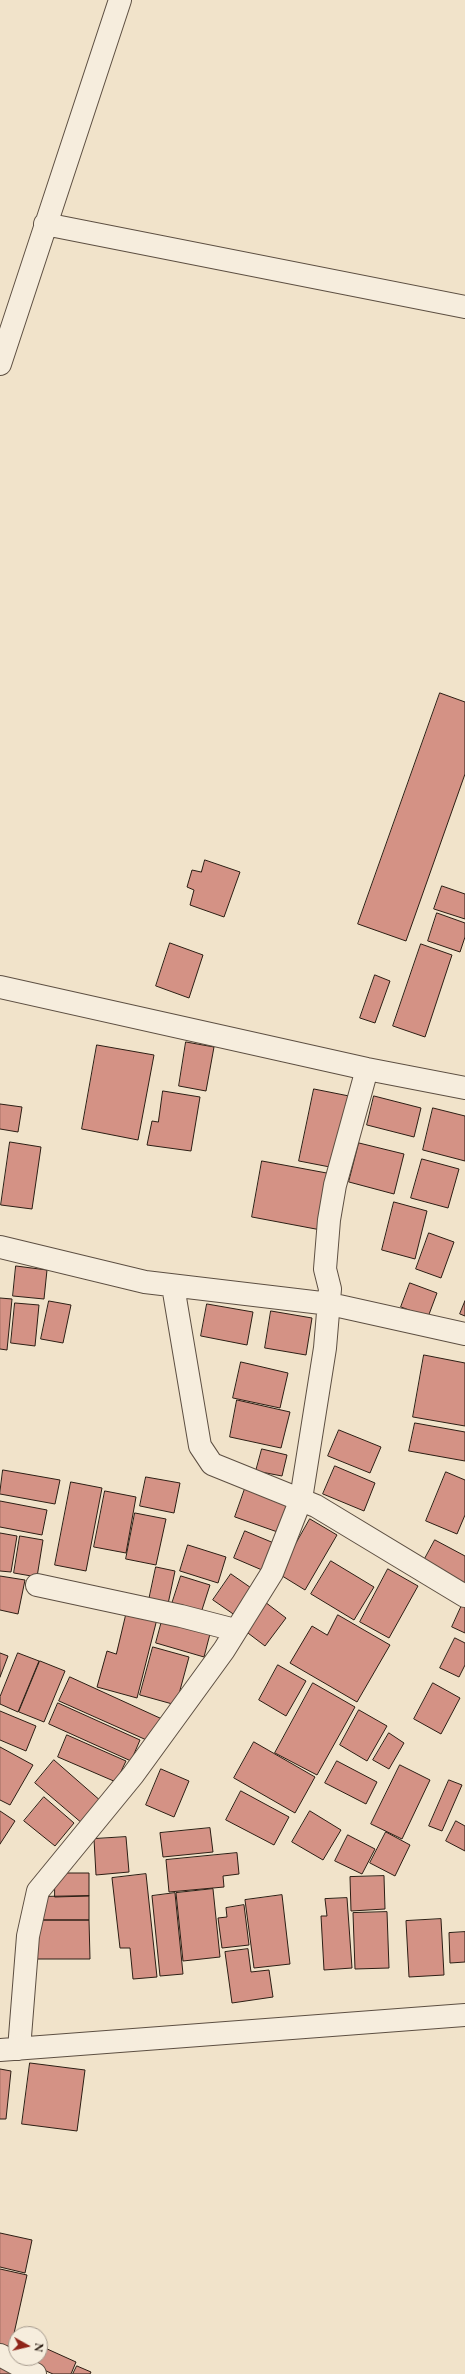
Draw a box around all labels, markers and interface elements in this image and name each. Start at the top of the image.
north arrow [8,2326,48,2366]
text: N [31,2342,46,2353]

